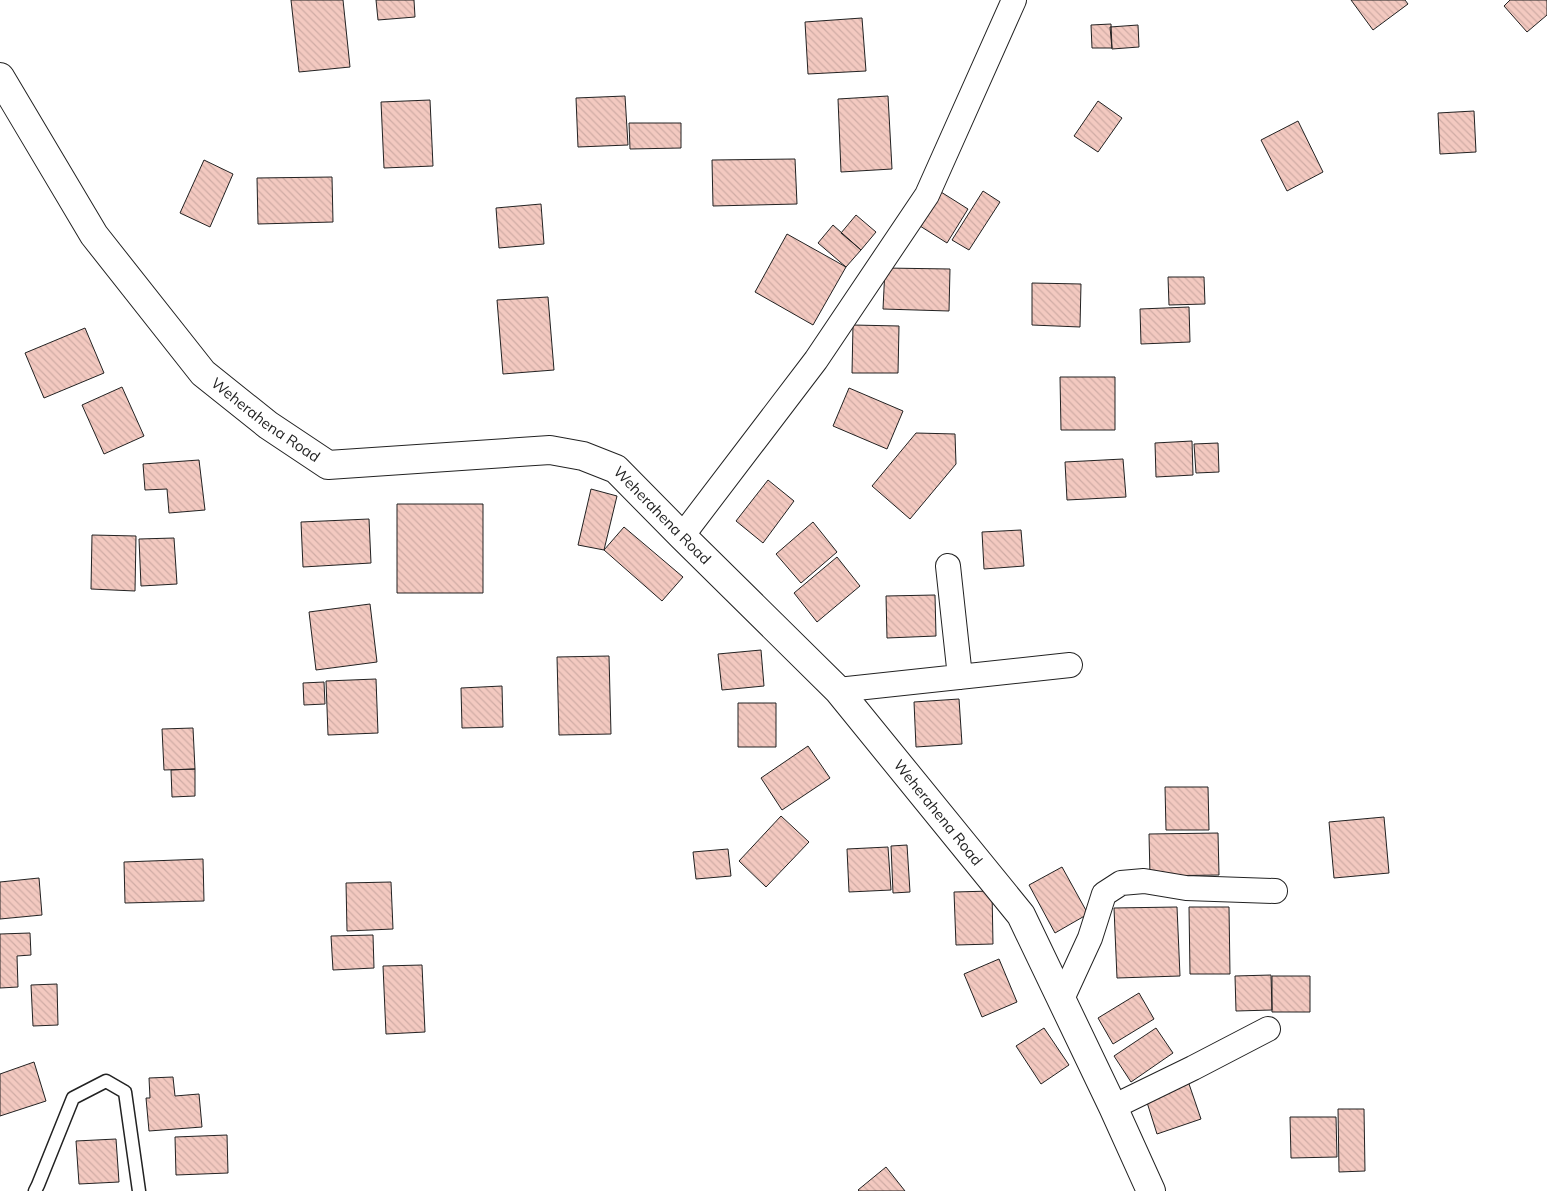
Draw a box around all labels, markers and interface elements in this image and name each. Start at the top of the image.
street label: Weherahena Road [207,373,324,466]
street label: Weherahena Road [610,462,715,568]
street label: Weherahena Road [890,756,987,869]

